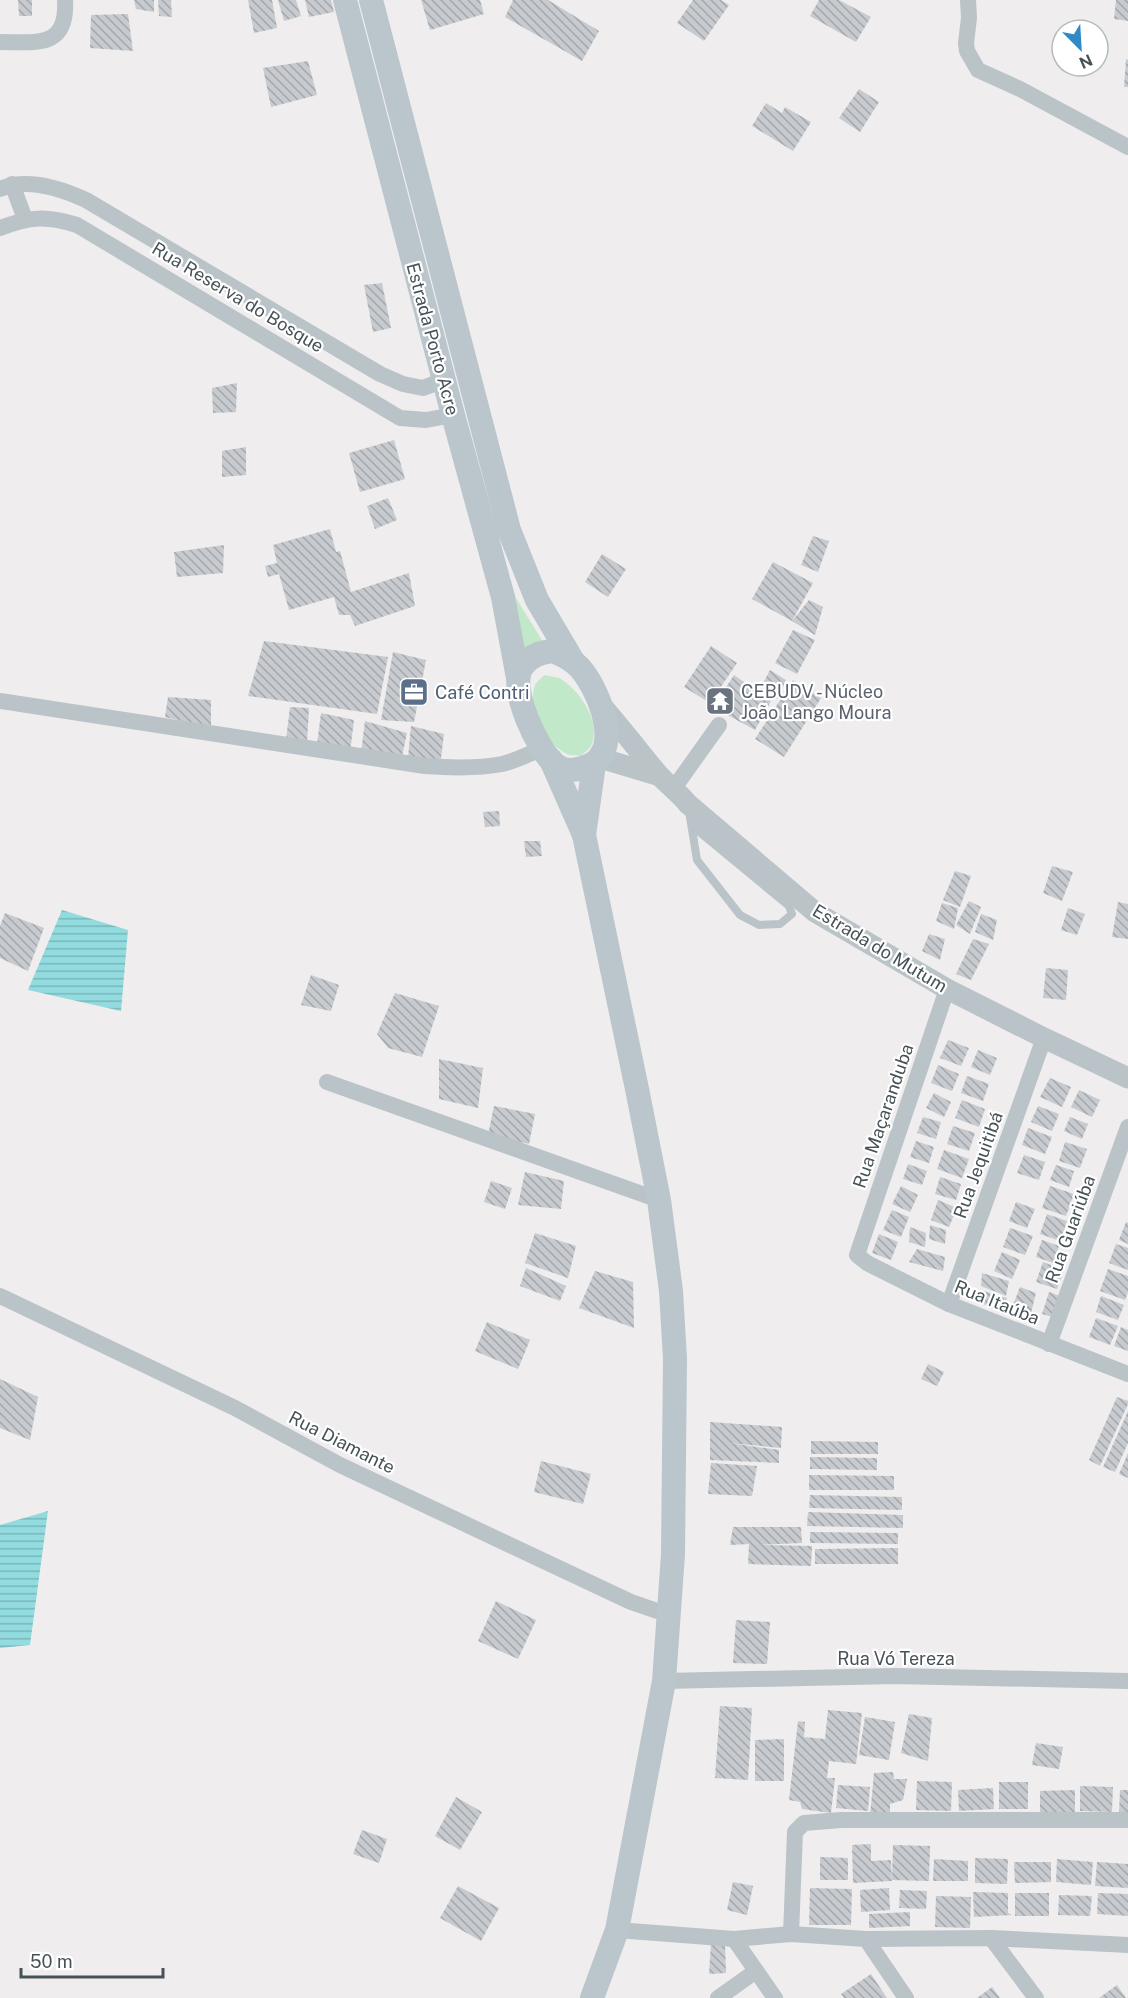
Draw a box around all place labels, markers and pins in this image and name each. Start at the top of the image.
office icon: Café Contri [398,676,430,708]
place label: CEBUDV - Núcleo João Lango Moura [741,681,891,723]
place label: Café Contri [435,682,529,703]
temple icon: CEBUDV - Núcleo João Lango Moura [704,685,736,717]

